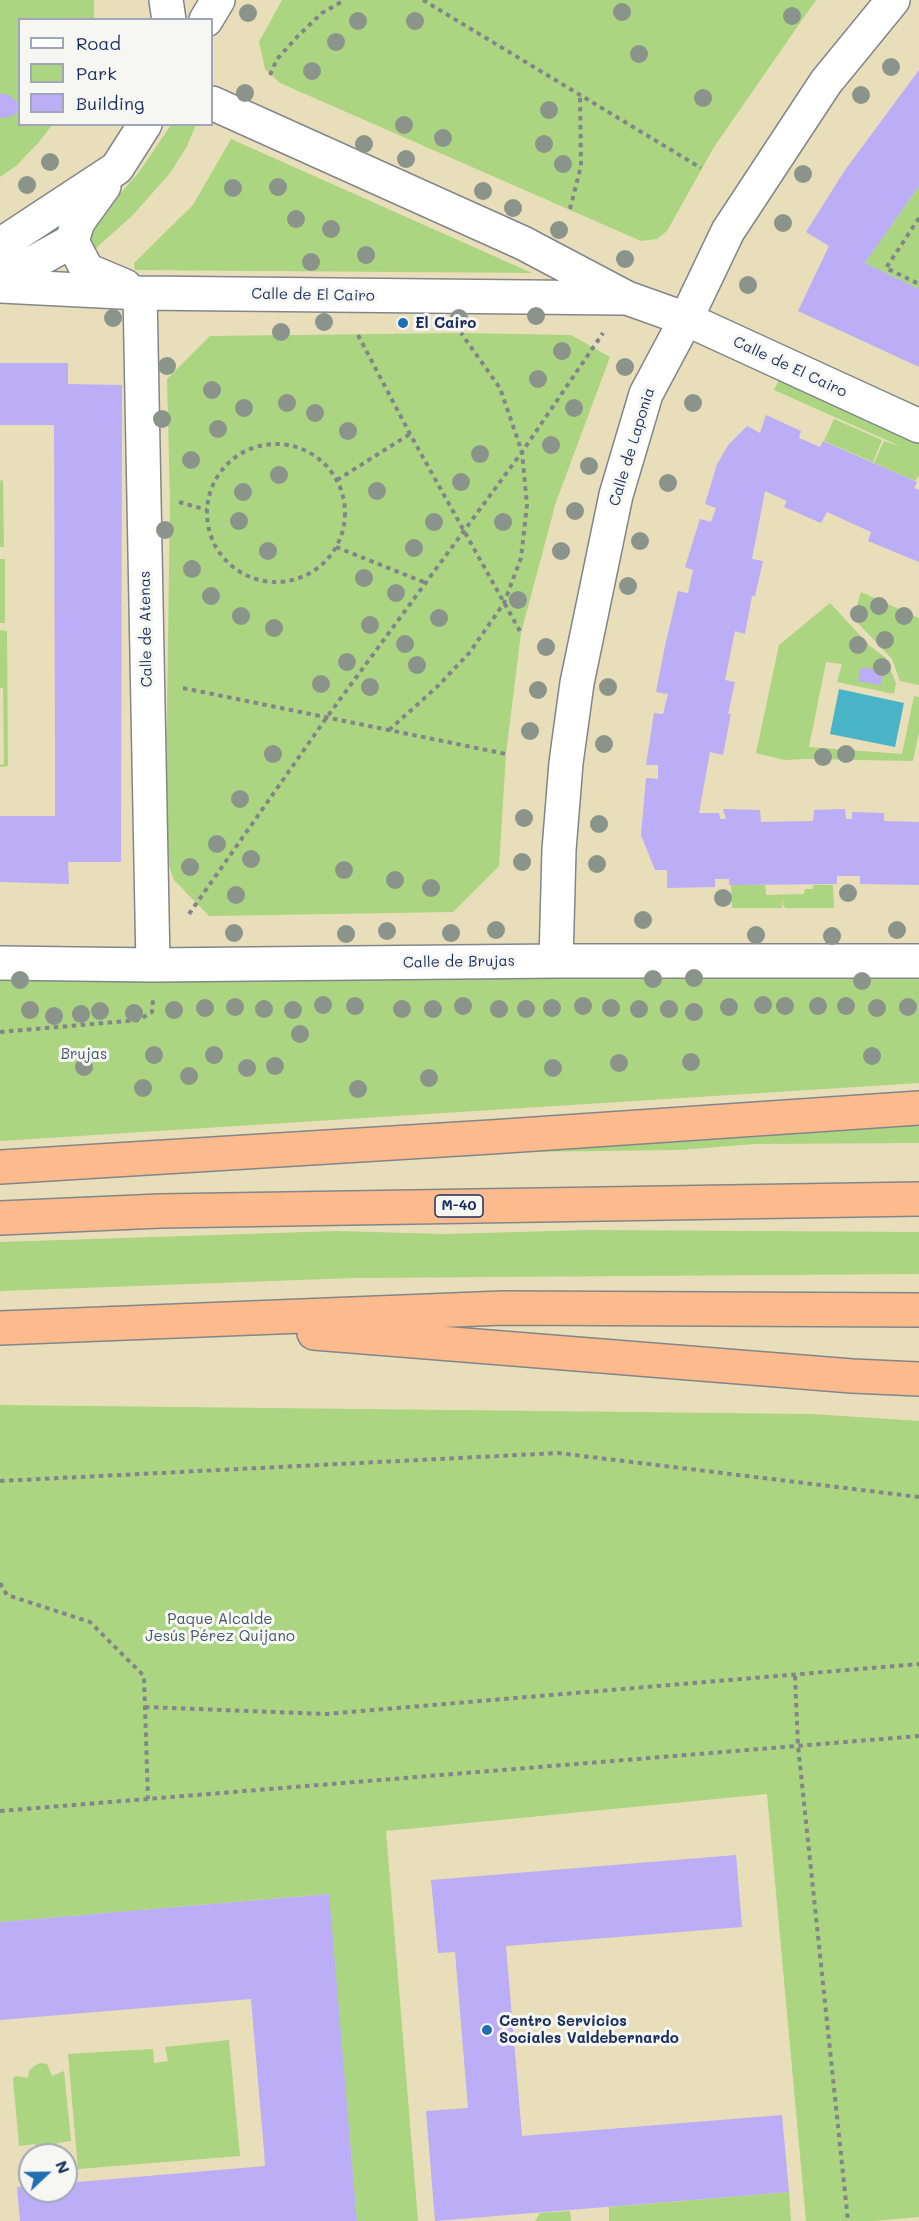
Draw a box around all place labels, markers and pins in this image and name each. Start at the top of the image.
place label: El Cairo [415,314,476,332]
marker: El Cairo [396,316,410,330]
place label: Centro Servicios Sociales Valdebernardo [499,2012,679,2047]
marker: Centro Servicios Sociales Valdebernardo [480,2023,494,2037]

